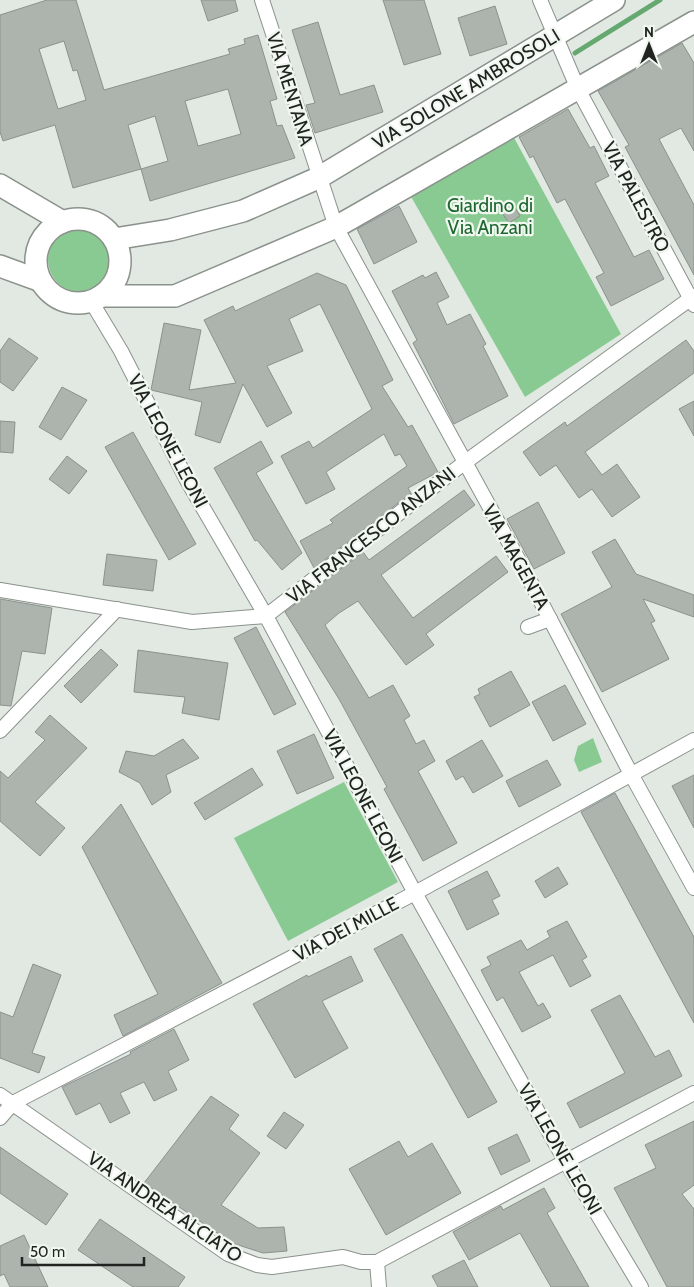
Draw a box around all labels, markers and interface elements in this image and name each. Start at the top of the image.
north arrow [624,20,674,70]
text: N [644,23,654,41]
street label: VIA SOLONE AMBROSOLI [368,24,564,154]
street label: VIA MENTANA [262,29,318,149]
street label: VIA PALESTRO [597,138,675,256]
park label: Giardino di Via Anzani [447,194,533,239]
street label: VIA LEONE LEONI [123,370,213,512]
street label: VIA FRANCESCO ANZANI [282,462,460,608]
street label: VIA MAGENTA [478,500,555,614]
street label: VIA LEONE LEONI [318,725,408,867]
street label: VIA DEI MILLE [290,892,402,966]
street label: VIA LEONE LEONI [513,1079,607,1219]
street label: VIA ANDREA ALCIATO [83,1147,247,1267]
scale bar [22,1234,145,1266]
text: 50 m [30,1243,65,1261]

